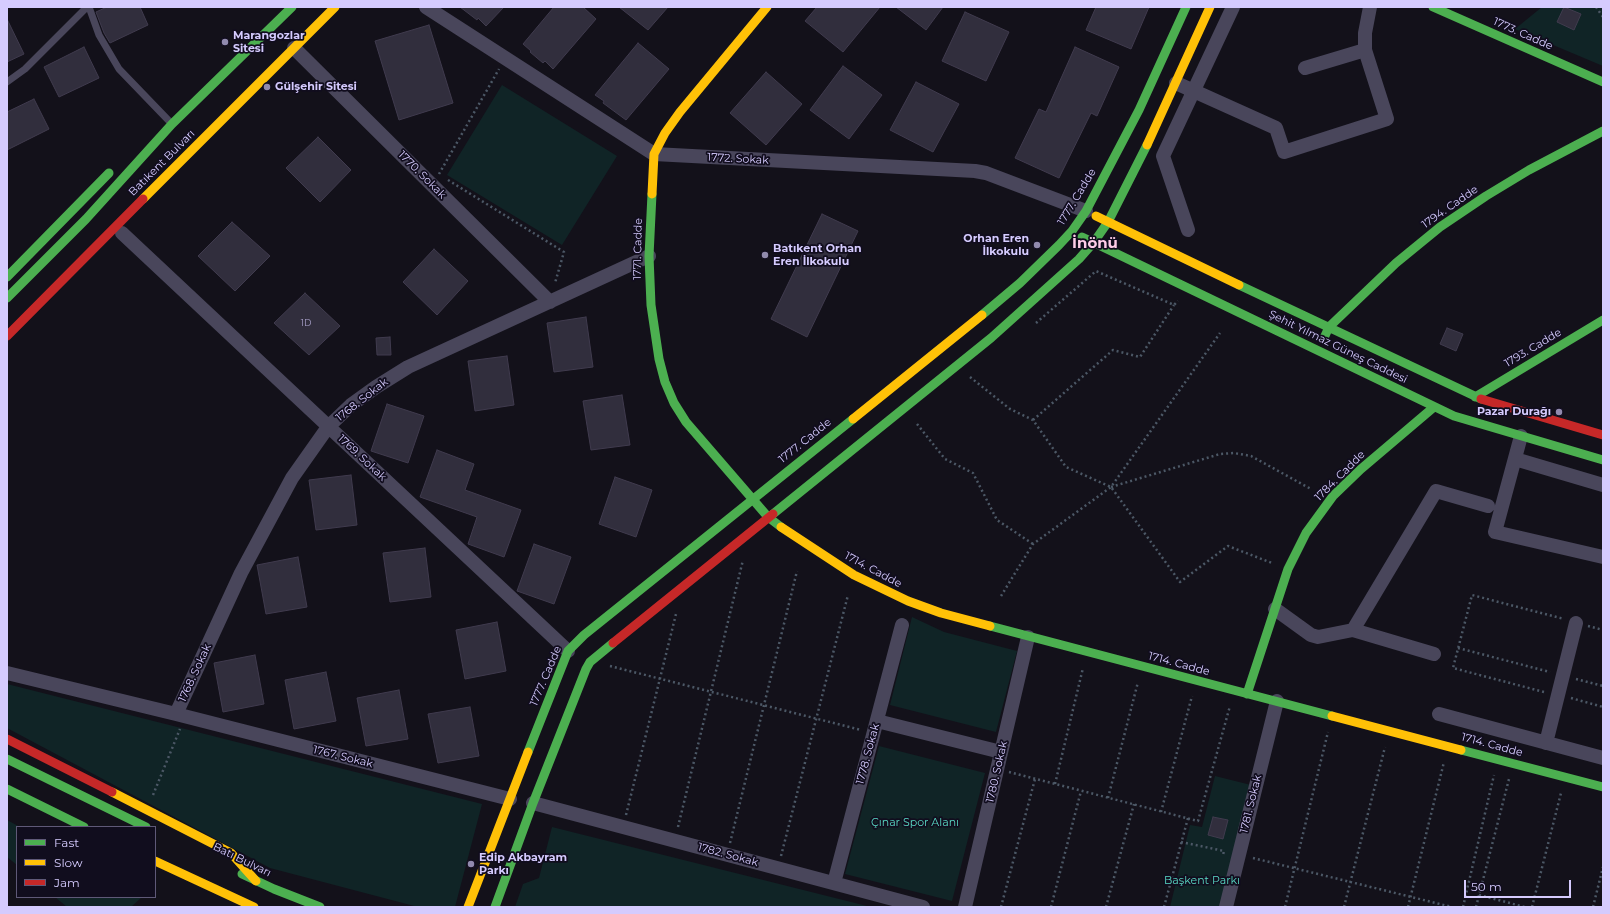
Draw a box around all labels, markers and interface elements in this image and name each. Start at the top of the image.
street label: 1773. Cadde [1491,15,1555,53]
place label: Marangozlar Sitesi [233,29,305,55]
marker: Marangozlar Sitesi [220,37,230,47]
place label: Gülşehir Sitesi [275,80,357,94]
marker: Gülşehir Sitesi [262,82,272,92]
street label: Batıkent Bulvarı [126,127,198,199]
street label: 1770. Sokak [395,148,449,202]
street label: 1772. Sokak [707,151,769,167]
street label: 1777. Cadde [1055,166,1099,228]
street label: 1794. Cadde [1419,183,1481,231]
street label: 1771. Cadde [631,218,645,280]
place label: Orhan Eren İlkokulu [963,232,1029,258]
district label: İnönü [1072,235,1118,253]
marker: Orhan Eren İlkokulu [1032,240,1042,250]
place label: Batıkent Orhan Eren İlkokulu [773,242,862,268]
marker: Batıkent Orhan Eren İlkokulu [760,250,770,260]
street label: Şehit Yılmaz Güneş Caddesi [1267,308,1409,386]
house number: 1D [301,318,311,328]
street label: 1793. Cadde [1502,326,1564,370]
street label: 1768. Sokak [333,376,391,424]
place label: Pazar Durağı [1477,405,1551,419]
marker: Pazar Durağı [1554,407,1564,417]
street label: 1777. Cadde [776,416,834,466]
street label: 1769. Sokak [335,432,389,484]
street label: 1784. Cadde [1312,448,1368,504]
street label: 1714. Cadde [842,549,904,591]
street label: 1768. Sokak [176,642,214,704]
street label: 1777. Cadde [527,644,565,708]
street label: 1714. Cadde [1147,649,1211,679]
street label: 1778. Sokak [854,722,882,786]
street label: 1714. Cadde [1460,730,1524,760]
street label: 1780. Sokak [984,740,1010,804]
street label: 1767. Sokak [312,743,374,771]
street label: 1781. Sokak [1237,773,1265,835]
park label: Çınar Spor Alanı [871,816,959,830]
legend [16,826,156,898]
text: Fast [54,835,79,850]
street label: Batı Bulvarı [211,840,273,880]
street label: 1782. Sokak [696,841,760,869]
place label: Edip Akbayram Parkı [479,851,567,877]
text: Slow [54,855,83,870]
marker: Edip Akbayram Parkı [466,859,476,869]
scale bar [1466,872,1573,898]
park label: Başkent Parkı [1164,874,1240,888]
text: Jam [54,875,80,890]
text: 50 m [1471,879,1502,894]

